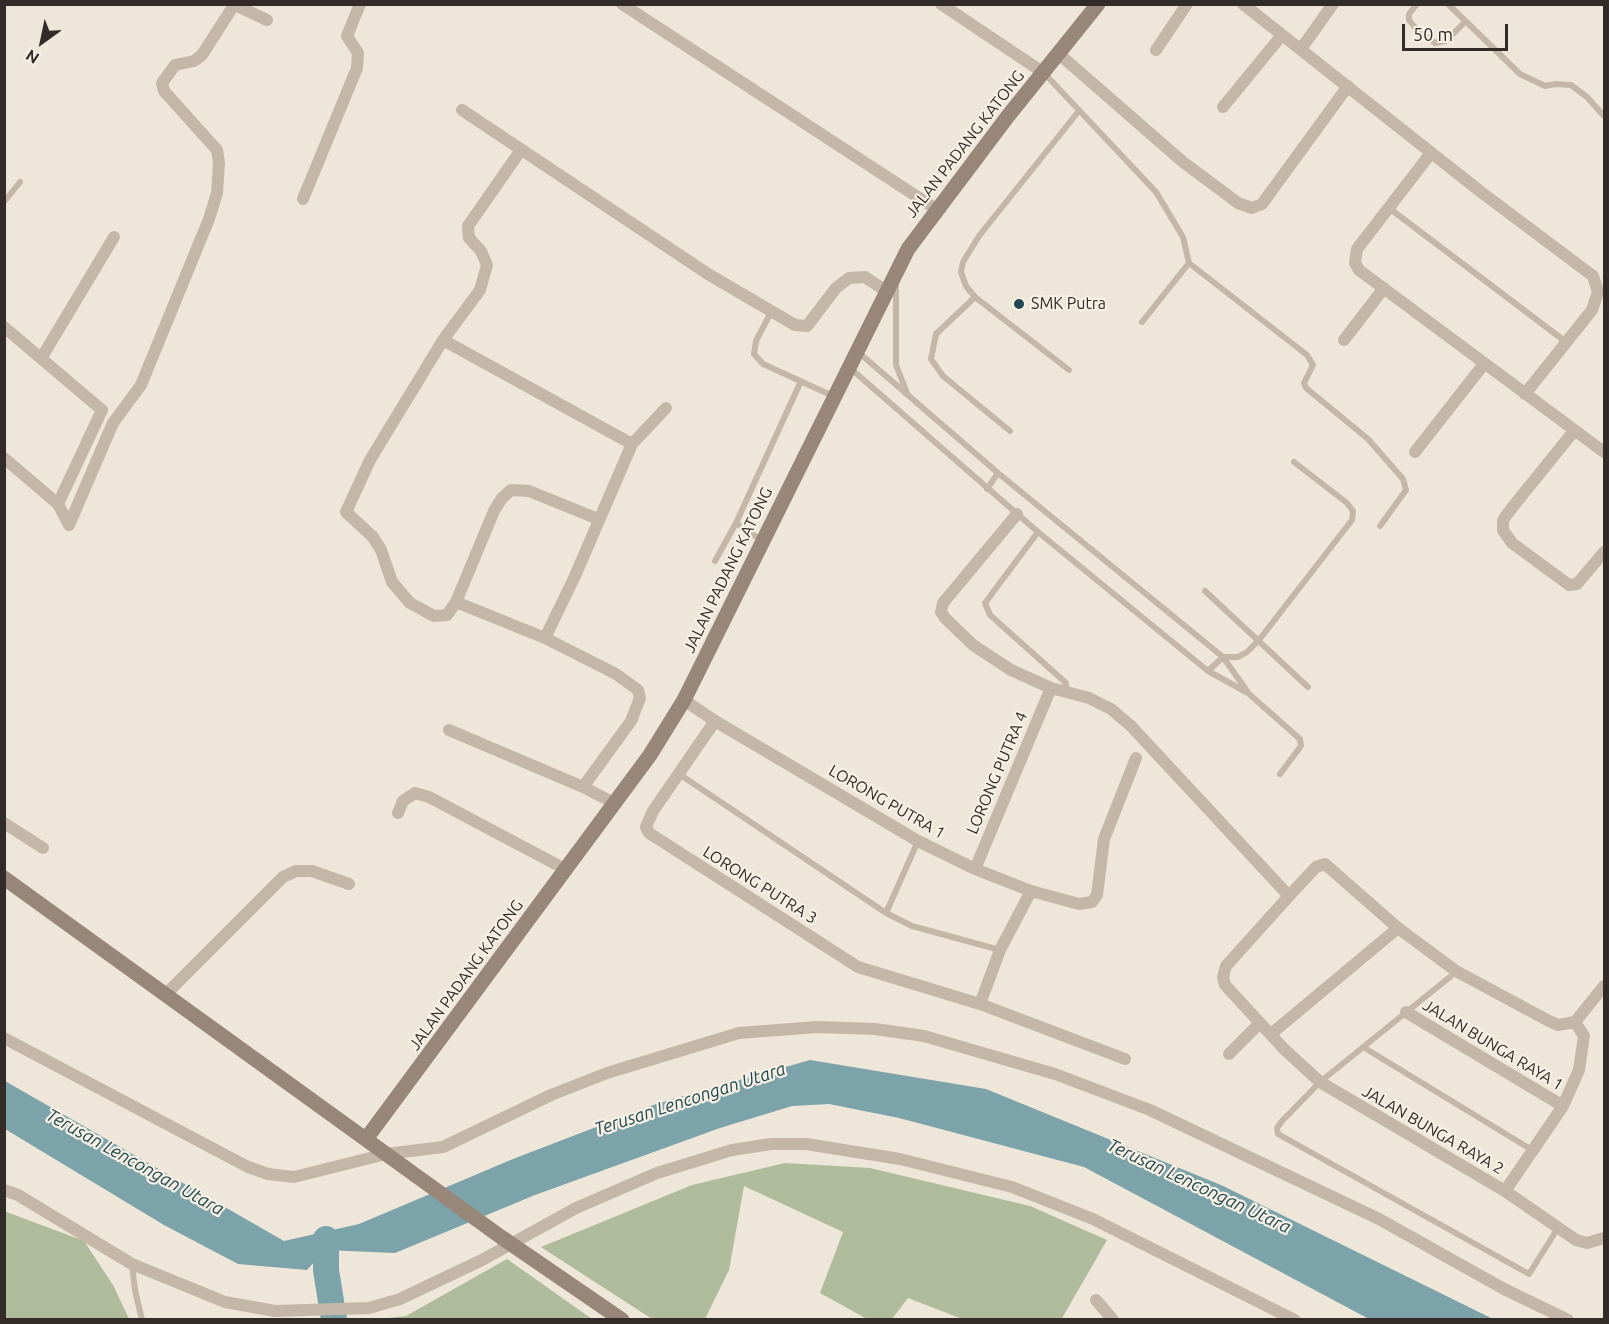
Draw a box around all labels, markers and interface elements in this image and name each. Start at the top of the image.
north arrow [12,12,72,72]
scale bar [1405,12,1512,50]
text: 50 m [1413,24,1453,44]
text: N [22,46,42,68]
street label: JALAN PADANG KATONG [901,66,1029,222]
place label: SMK Putra [1031,294,1106,314]
marker: SMK Putra [1012,297,1026,311]
street label: JALAN PADANG KATONG [680,484,776,656]
street label: LORONG PUTRA 4 [963,709,1031,837]
street label: LORONG PUTRA 1 [825,761,949,843]
street label: LORONG PUTRA 3 [699,842,821,928]
street label: JALAN PADANG KATONG [405,896,527,1054]
street label: JALAN BUNGA RAYA 1 [1419,995,1567,1095]
water label: Terusan Lencongan Utara [592,1058,788,1140]
street label: JALAN BUNGA RAYA 2 [1359,1082,1507,1178]
water label: Terusan Lencongan Utara [42,1104,228,1220]
water label: Terusan Lencongan Utara [1104,1134,1294,1238]

